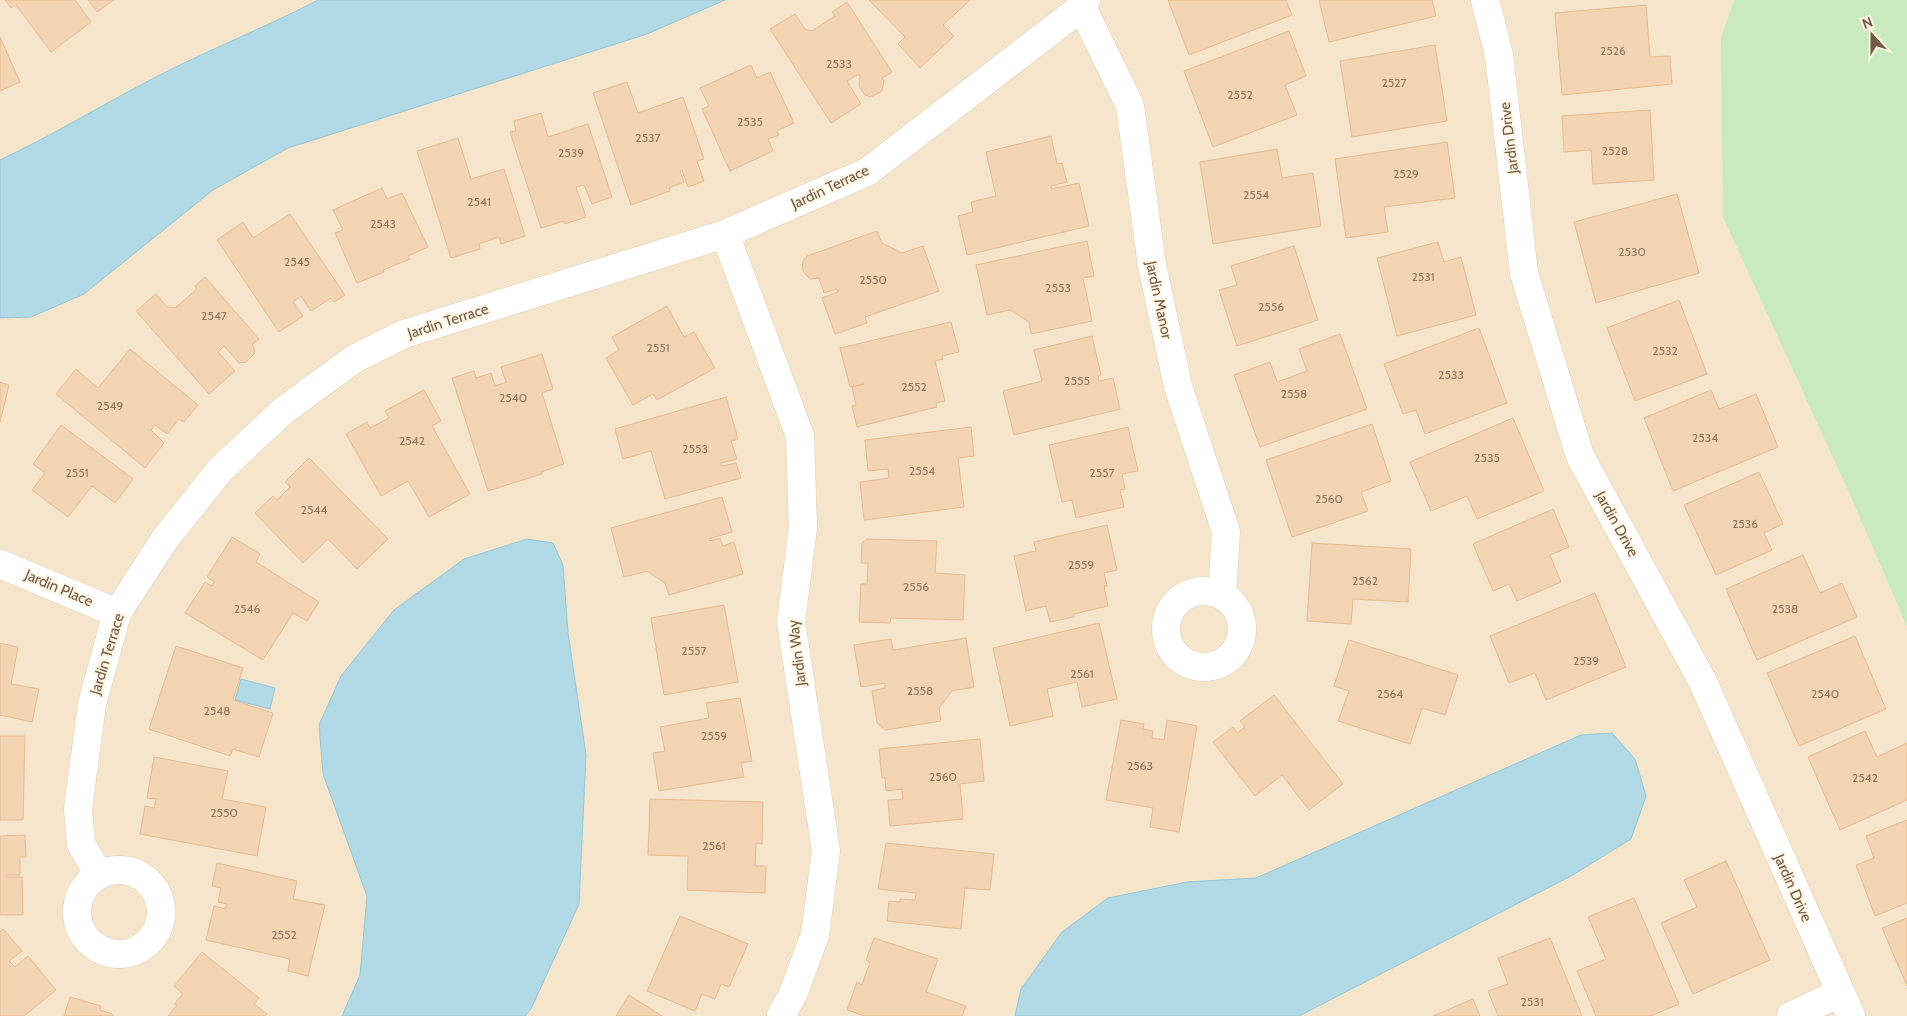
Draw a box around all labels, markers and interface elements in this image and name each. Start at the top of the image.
north arrow [1847,10,1897,60]
text: N [1859,13,1875,33]
house number: 2526 [1600,43,1626,58]
house number: 2533 [826,56,852,71]
house number: 2527 [1381,75,1407,90]
house number: 2552 [1227,87,1253,102]
street label: Jardin Drive [1496,101,1522,176]
house number: 2535 [737,114,763,129]
house number: 2537 [635,130,661,145]
house number: 2528 [1602,143,1628,158]
house number: 2539 [558,145,584,160]
street label: Jardin Terrace [787,161,872,213]
house number: 2529 [1393,166,1419,181]
house number: 2554 [1243,187,1269,202]
house number: 2541 [467,194,491,209]
house number: 2543 [370,216,396,231]
house number: 2530 [1618,244,1646,259]
house number: 2545 [284,254,310,269]
street label: Jardin Manor [1142,258,1176,341]
house number: 2531 [1411,269,1435,284]
house number: 2550 [859,272,887,287]
house number: 2553 [1045,280,1071,295]
street label: Jardin Terrace [404,299,491,343]
house number: 2556 [1258,299,1284,314]
house number: 2547 [201,308,227,323]
house number: 2551 [646,340,670,355]
house number: 2532 [1652,343,1678,358]
house number: 2533 [1438,367,1464,382]
house number: 2555 [1064,373,1090,388]
house number: 2552 [901,379,927,394]
house number: 2558 [1281,386,1307,401]
house number: 2540 [499,390,527,405]
house number: 2549 [97,398,123,413]
house number: 2534 [1692,430,1718,445]
house number: 2542 [399,433,425,448]
house number: 2553 [682,441,708,456]
house number: 2535 [1474,450,1500,465]
house number: 2554 [909,463,935,478]
house number: 2551 [65,465,89,480]
house number: 2557 [1089,465,1115,480]
street label: Jardin Drive [1591,487,1643,560]
house number: 2560 [1315,491,1343,506]
house number: 2544 [301,502,327,517]
house number: 2536 [1732,516,1758,531]
house number: 2559 [1068,557,1094,572]
street label: Jardin Place [21,565,96,611]
house number: 2562 [1352,573,1378,588]
house number: 2556 [903,579,929,594]
house number: 2546 [234,601,260,616]
house number: 2538 [1772,601,1798,616]
street label: Jardin Terrace [86,611,128,698]
street label: Jardin Way [784,618,810,688]
house number: 2557 [681,643,707,658]
house number: 2539 [1573,653,1599,668]
house number: 2561 [1070,666,1094,681]
house number: 2558 [907,683,933,698]
house number: 2564 [1377,686,1403,701]
house number: 2540 [1811,686,1839,701]
house number: 2548 [204,703,231,718]
house number: 2559 [701,728,727,743]
house number: 2563 [1127,758,1153,773]
house number: 2560 [929,769,957,784]
house number: 2542 [1852,770,1878,785]
house number: 2550 [210,805,238,820]
house number: 2561 [702,838,726,853]
street label: Jardin Drive [1770,850,1816,925]
house number: 2552 [271,927,297,942]
house number: 2531 [1520,994,1544,1009]

